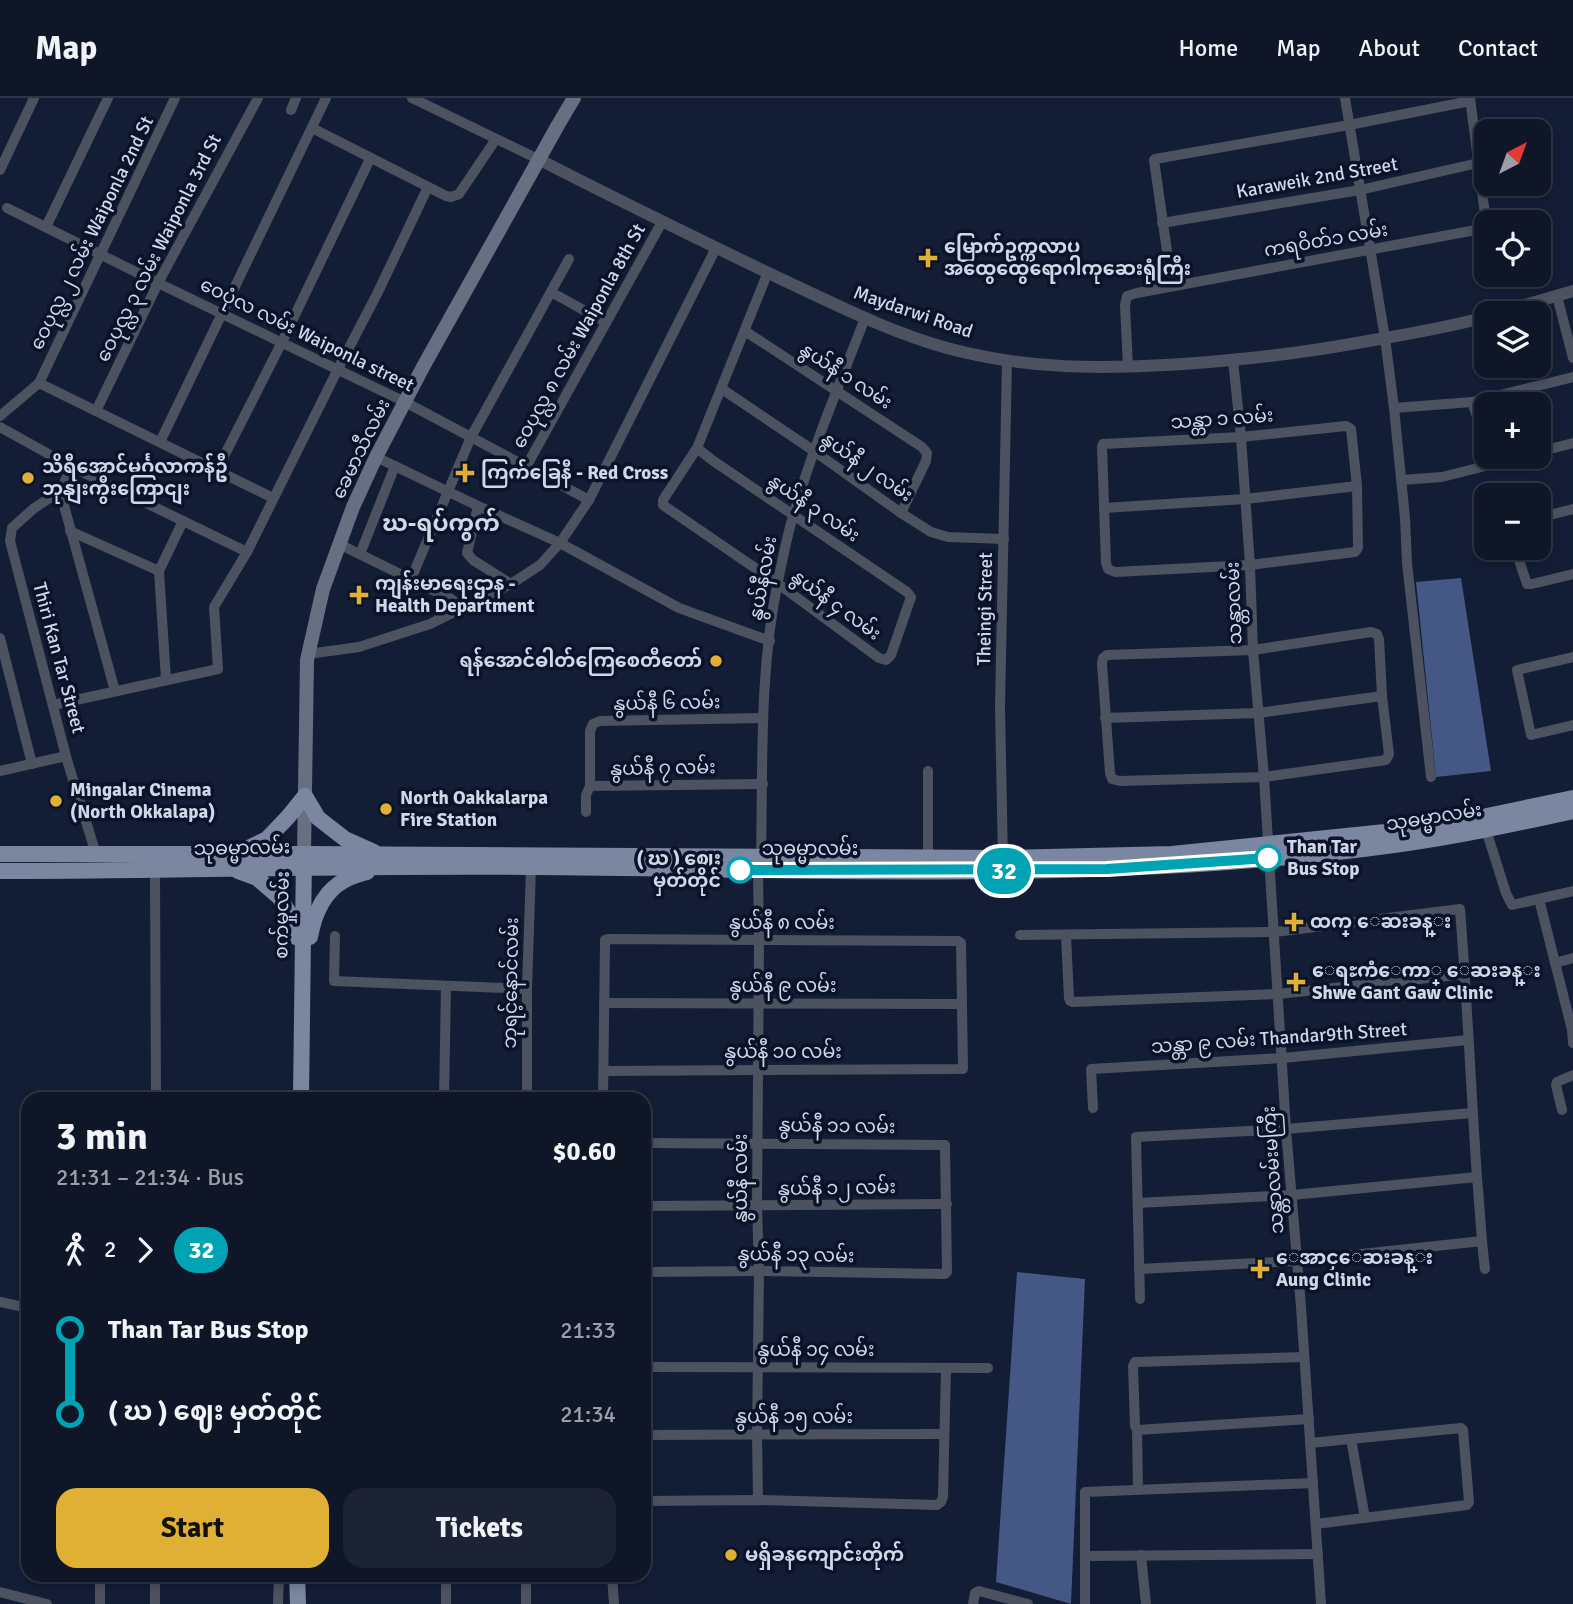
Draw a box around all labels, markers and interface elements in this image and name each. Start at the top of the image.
text: Map [35,28,97,69]
text: Home [1178,33,1238,63]
text: Map [1276,33,1321,63]
text: About [1359,33,1420,63]
text: Contact [1458,33,1538,63]
street label: ဝေပုလ္လ ၂ လမ်း Waiponla 2nd St [22,111,163,356]
north arrow [1474,119,1550,196]
map controls [1474,119,1551,560]
street label: ဝေပုလ္လ ၃ လမ်း Waiponla 3rd St [88,128,231,368]
street label: Karaweik 2nd Street [1234,152,1400,204]
button: locate [1474,210,1551,287]
street label: ကရဝိတ်၁ လမ်း [1262,214,1390,266]
street label: ဝေပုလ္လ ၈ လမ်း Waiponla 8th St [505,218,655,454]
place label: မြောက်ဥက္ကလာပ အထွေထွေရောဂါကုဆေးရုံကြီး [944,233,1191,284]
marker: မြောက်ဥက္ကလာပ အထွေထွေရောဂါကုဆေးရုံကြီး [918,248,938,268]
street label: ဝေပုံလ လမ်း Waiponla street [194,270,420,401]
street label: Maydarwi Road [850,280,976,344]
button: layers [1474,301,1551,378]
street label: နွယ်နီ ၁ လမ်း [794,335,898,417]
button: + [1474,392,1551,469]
street label: ခေမာသီလမ်း [324,394,396,503]
street label: သန္တာ ၁ လမ်း [1170,400,1274,438]
street label: နွယ်နီ ၂ လမ်း [815,424,919,510]
place label: သိရီအောင်မင်္ဂလာကန်ဦ ဘုနျးကွီးကြောငျး [42,453,228,505]
place label: ကြက်ခြေနီ - Red Cross [481,459,668,488]
marker: ကြက်ခြေနီ - Red Cross [455,463,475,483]
street label: နွယ်နီ ၃ လမ်း [762,466,866,550]
marker: သိရီအောင်မင်္ဂလာကန်ဦ ဘုနျးကွီးကြောငျး [20,470,36,486]
button: − [1474,483,1551,560]
district label: ဃ-ရပ်ကွက် [382,507,500,542]
street label: နွယ်နီလမ်း [741,534,785,622]
street label: Theingi Street [972,552,998,666]
street label: သန္တာလမ်း [1218,561,1250,645]
street label: နွယ်နီ ၄ လမ်း [785,562,887,648]
place label: ကျန်းမာရေးဌာန - Health Department [375,570,534,618]
street label: Thiri Kan Tar Street [27,580,91,736]
marker: ကျန်းမာရေးဌာန - Health Department [349,585,369,605]
place label: ရန်အောင်ဓါတ်ကြေစေတီတော် [460,647,702,676]
marker: ရန်အောင်ဓါတ်ကြေစေတီတော် [708,653,724,669]
street label: နွယ်နီ ၆ လမ်း [613,687,721,719]
street label: နွယ်နီ ၇ လမ်း [610,752,716,784]
place label: Mingalar Cinema (North Okkalapa) [70,778,215,824]
place label: North Oakkalarpa Fire Station [400,786,548,832]
marker: Mingalar Cinema (North Okkalapa) [48,793,64,809]
street label: သုဓမ္မာလမ်း [1384,795,1484,840]
marker: North Oakkalarpa Fire Station [378,801,394,817]
street label: သုဓမ္မာလမ်း [193,832,291,865]
street label: သုဓမ္မာလမ်း [762,834,858,865]
place label: Than Tar Bus Stop [1287,835,1359,881]
marker: Than Tar Bus Stop [1255,845,1281,871]
place label: ( ဃ ) ဈေး မှတ်တိုင် [636,847,721,896]
line badge: 32 [972,848,1036,894]
text: 32 [991,856,1017,886]
marker: ( ဃ ) ဈေး မှတ်တိုင် [727,857,753,883]
street label: စက်မှုလမ်း [266,871,298,959]
street label: နွယ်နီ ၈ လမ်း [729,908,835,938]
place label: ထက္ ေဆးခန္း [1310,910,1451,937]
marker: ထက္ ေဆးခန္း [1284,912,1304,932]
street label: ဘုရင့်နောင်လမ်း [495,917,528,1049]
place label: ေရႊကံေကာ္ ေဆးခန္း Shwe Gant Gaw Clinic [1312,959,1541,1005]
street label: နွယ်နီ ၉ လမ်း [729,971,837,1001]
marker: ေရႊကံေကာ္ ေဆးခန္း Shwe Gant Gaw Clinic [1286,972,1306,992]
street label: သန္တာ ၉ လမ်း Thandar9th Street [1150,1014,1408,1062]
street label: နွယ်နီ ၁၀ လမ်း [724,1037,842,1067]
street label: သန္တာလမ်းမကြီး [1254,1105,1292,1235]
street label: နွယ်နီ ၁၁ လမ်း [778,1110,896,1142]
text: 3 min [56,1113,148,1160]
street label: နွယ်နီ လမ်း [726,1133,756,1223]
text: $0.60 [552,1136,616,1168]
text: 21:31 – 21:34 · Bus [56,1163,244,1192]
street label: နွယ်နီ ၁၂ လမ်း [778,1172,896,1204]
icon: walk [56,1231,94,1269]
icon: forward [126,1231,164,1269]
text: 2 [104,1235,116,1264]
text: 32 [188,1235,214,1265]
street label: နွယ်နီ ၁၃ လမ်း [737,1239,855,1271]
place label: ေအာင္ေဆးခန္း Aung Clinic [1276,1246,1433,1292]
marker: ေအာင္ေဆးခန္း Aung Clinic [1250,1259,1270,1279]
text: Than Tar Bus Stop [108,1314,309,1346]
text: 21:33 [560,1316,616,1345]
street label: နွယ်နီ ၁၄ လမ်း [758,1335,874,1365]
text: ( ဃ ) ဈေး မှတ်တိုင် [108,1396,322,1428]
text: 21:34 [560,1400,616,1429]
street label: နွယ်နီ ၁၅ လမ်း [735,1402,853,1432]
button: Start [56,1488,329,1568]
button: Tickets [343,1488,616,1568]
place label: မရှိခနကျောင်းတိုက် [745,1541,904,1571]
marker: မရှိခနကျောင်းတိုက် [723,1547,739,1563]

